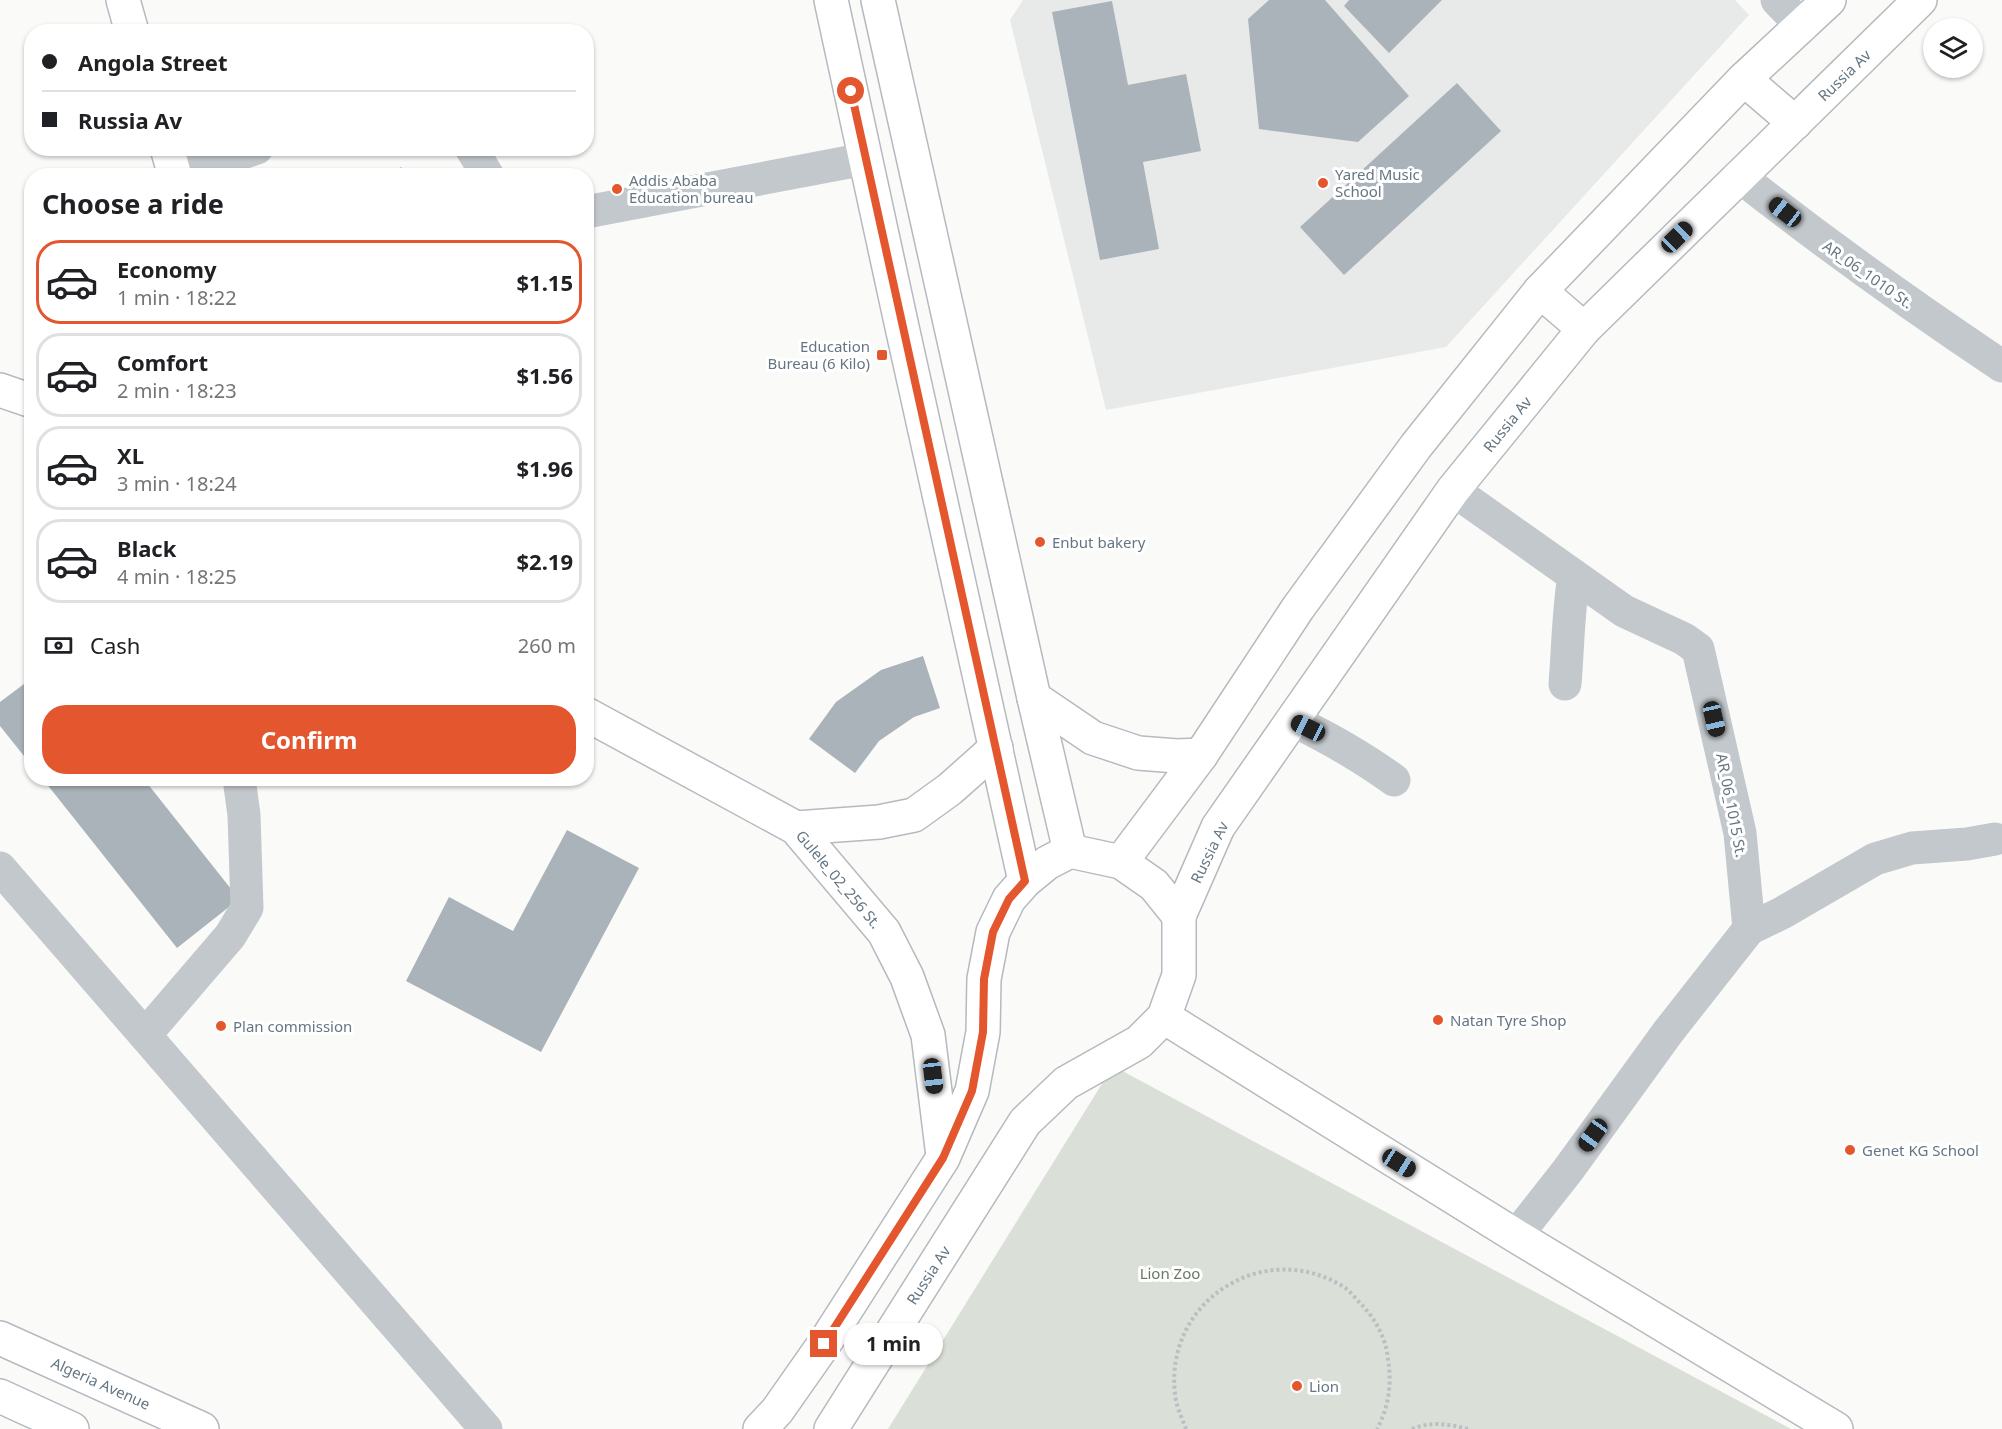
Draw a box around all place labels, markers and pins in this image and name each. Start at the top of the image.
place label: Yared Music School [1335,164,1420,201]
place label: Addis Ababa Education bureau [629,170,754,207]
marker: Yared Music School [1316,176,1330,190]
marker: Addis Ababa Education bureau [610,182,624,196]
place label: Education Bureau (6 Kilo) [767,336,870,373]
marker: Education Bureau (6 Kilo) [875,348,889,362]
place label: Enbut bakery [1052,532,1146,552]
marker: Enbut bakery [1033,535,1047,549]
place label: Natan Tyre Shop [1450,1010,1567,1030]
marker: Natan Tyre Shop [1431,1013,1445,1027]
place label: Plan commission [233,1016,352,1036]
marker: Plan commission [214,1019,228,1033]
place label: Genet KG School [1862,1140,1979,1160]
marker: Genet KG School [1843,1143,1857,1157]
place label: Lion [1309,1376,1339,1396]
marker: Lion [1290,1379,1304,1393]

